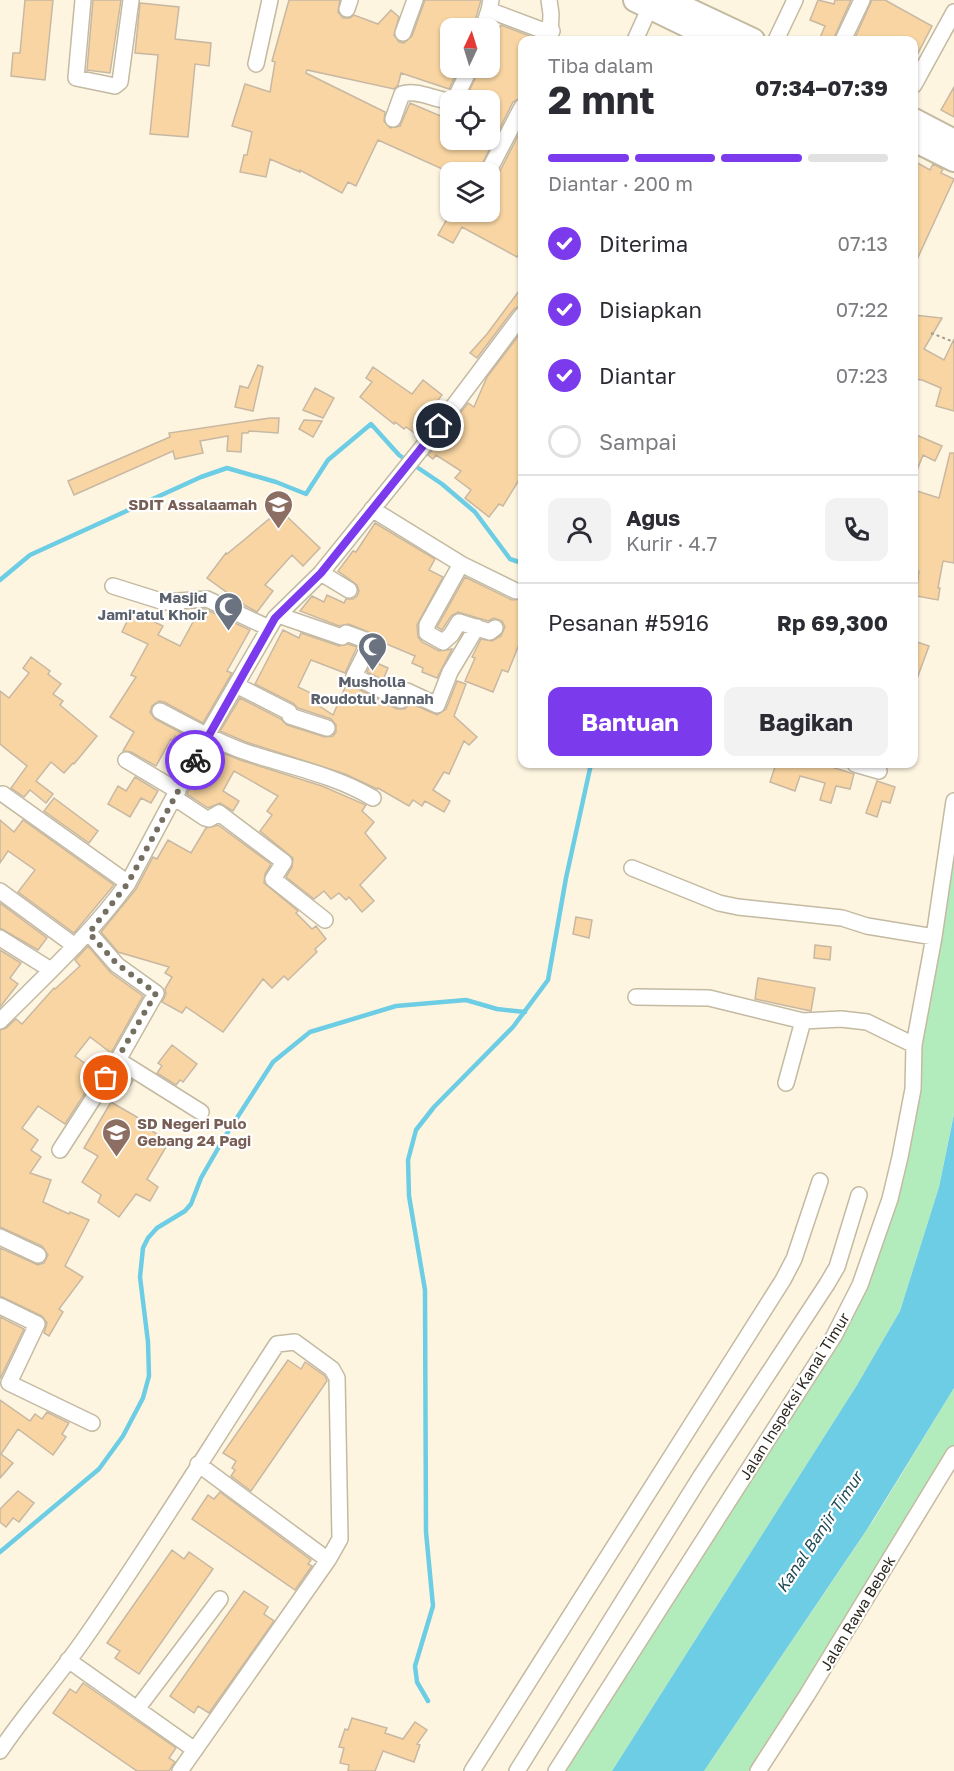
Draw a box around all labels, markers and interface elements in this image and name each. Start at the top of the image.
north arrow [440,18,500,78]
map controls [440,18,500,222]
text: Tiba dalam [548,53,653,77]
text: 07:34–07:39 [755,74,888,101]
text: 2 mnt [548,76,655,123]
button: locate [440,90,500,150]
button: layers [440,162,500,222]
text: Diantar · 200 m [548,171,693,195]
icon: check [548,227,581,260]
text: Diterima [599,230,688,257]
text: 07:13 [838,231,888,255]
icon: check [548,293,581,326]
text: Disiapkan [599,296,702,323]
text: 07:22 [836,297,888,321]
icon: check [548,359,581,392]
text: Diantar [599,362,676,389]
text: 07:23 [836,363,888,387]
pin [413,400,464,451]
icon: home [422,409,455,442]
text: Sampai [599,428,677,455]
school or university icon: SDIT Assalaamah [262,488,294,530]
place label: SDIT Assalaamah [128,495,257,513]
button: person [548,498,611,561]
button: phone [825,498,888,561]
text: Agus [626,504,680,531]
text: Kurir · 4.7 [626,531,717,555]
place label: Masjid Jami'atul Khoir [98,588,207,623]
mosque icon: Masjid Jami'atul Khoir [212,590,244,632]
text: Pesanan #5916 [548,609,709,636]
text: Rp 69,300 [777,609,888,636]
mosque icon: Musholla Roudotul Jannah [356,630,388,672]
place label: Musholla Roudotul Jannah [310,672,434,707]
button: Bantuan [548,687,712,756]
button: Bagikan [724,687,888,756]
courier [165,730,225,790]
icon: bike [179,744,212,777]
pin [80,1052,131,1103]
icon: bag [89,1061,122,1094]
place label: SD Negeri Pulo Gebang 24 Pagi [137,1114,251,1149]
school or university icon: SD Negeri Pulo Gebang 24 Pagi [100,1116,132,1158]
street label: Jalan Inspeksi Kanal Timur [735,1309,853,1483]
water label: Kanal Banjir Timur [771,1466,868,1596]
street label: Jalan Rawa Bebek [816,1552,899,1674]

